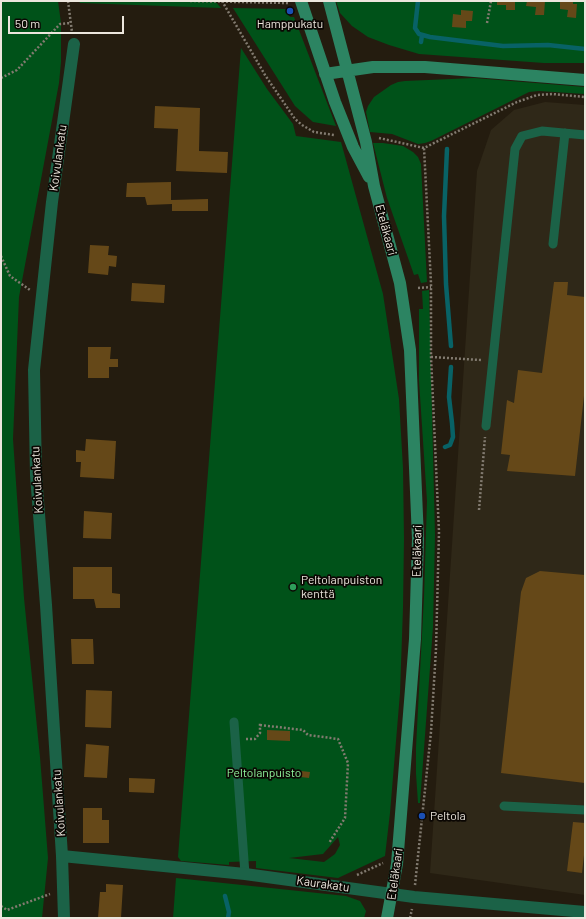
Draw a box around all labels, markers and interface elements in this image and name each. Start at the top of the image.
marker: Hamppukatu [285,6,295,16]
scale bar [10,8,126,34]
text: 50 m [15,16,40,30]
place label: Hamppukatu [257,17,323,31]
street label: Koivulankatu [46,124,70,192]
street label: Eteläkaari [372,203,400,257]
street label: Koivulankatu [28,446,46,514]
street label: Eteläkaari [409,525,425,577]
place label: Peltolanpuiston kenttä [301,573,382,601]
marker: Peltolanpuiston kenttä [288,582,298,592]
park label: Peltolanpuisto [227,766,301,780]
street label: Koivulankatu [49,769,69,837]
place label: Peltola [430,809,466,823]
marker: Peltola [417,811,427,821]
street label: Eteläkaari [384,847,406,901]
street label: Kaurakatu [296,873,350,895]

